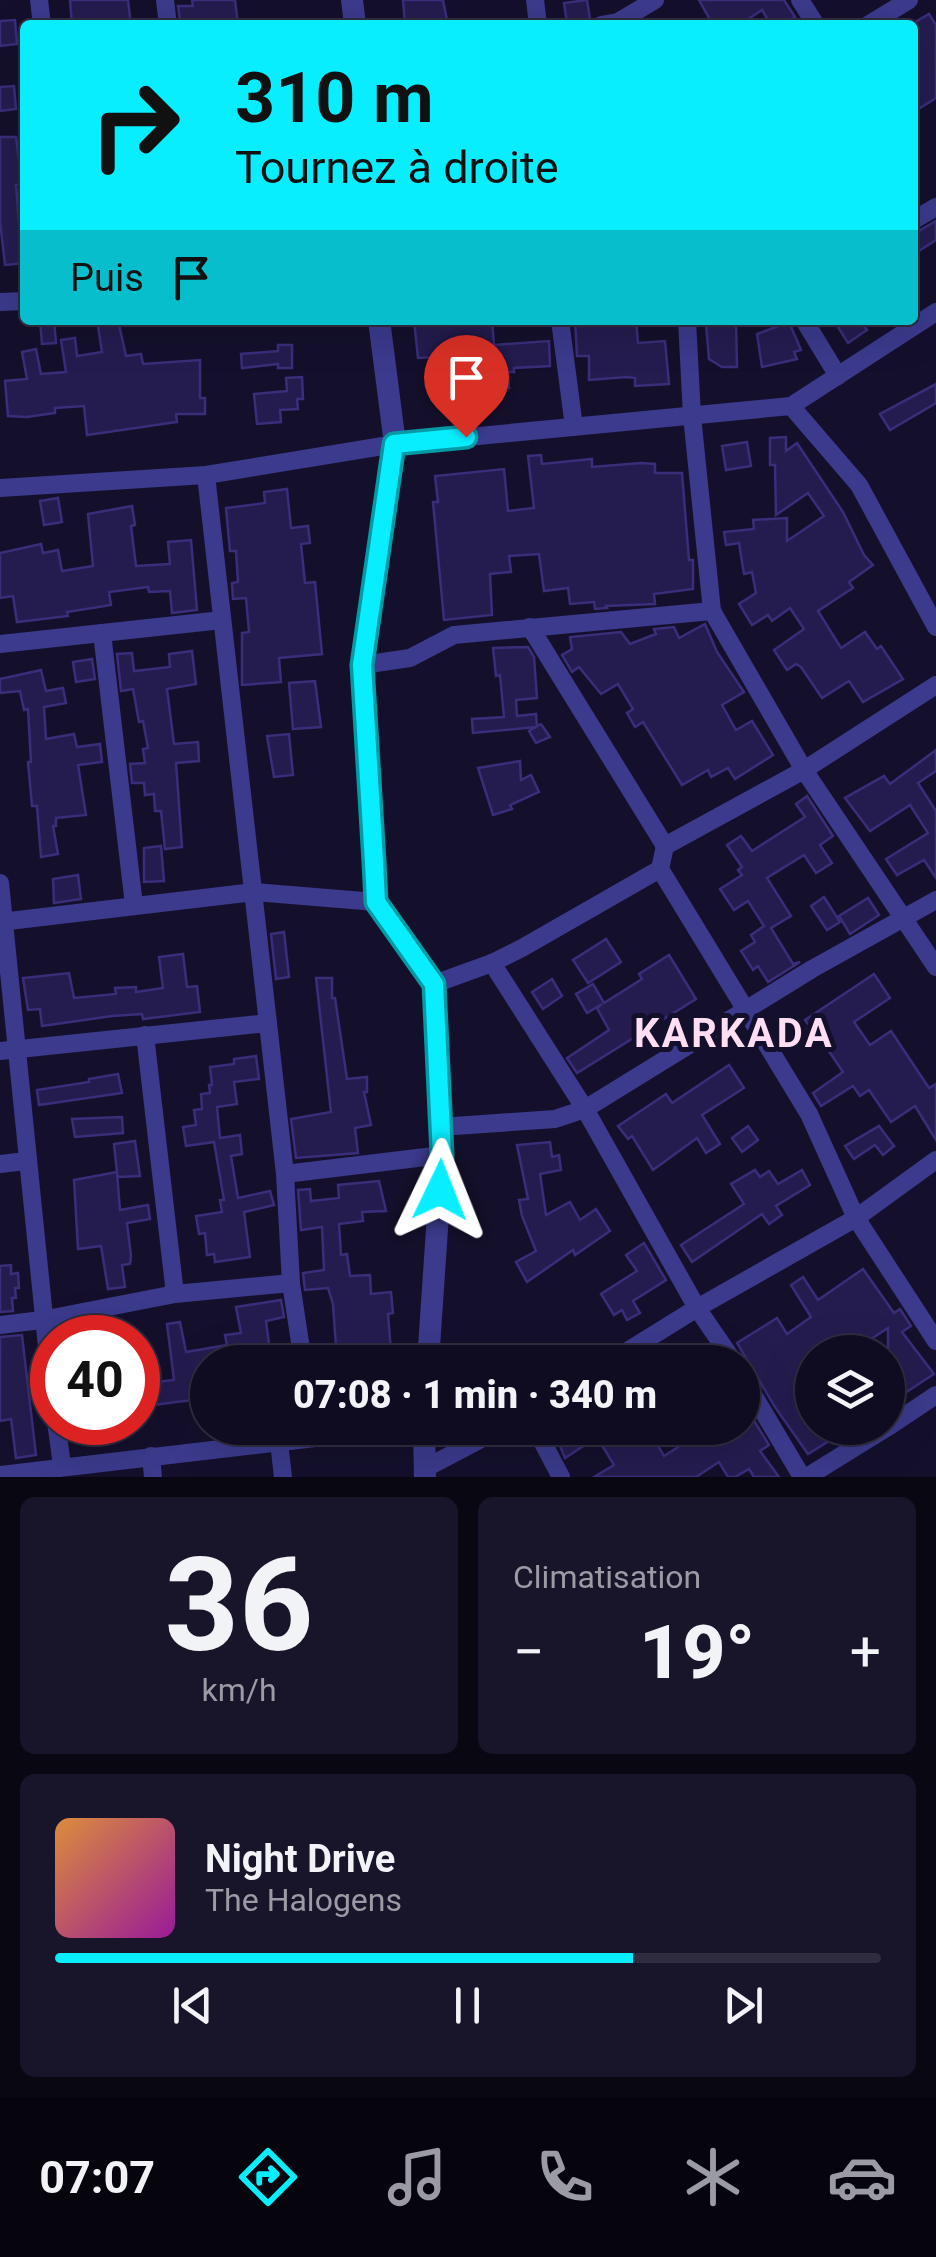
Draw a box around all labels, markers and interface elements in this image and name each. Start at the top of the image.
text: 310 m [235,57,434,139]
icon: right [70,60,200,190]
text: Tournez à droite [235,141,559,194]
icon: arrive [164,250,219,305]
text: Puis [70,256,144,300]
pin [424,335,509,438]
icon: arrive [439,350,494,405]
district label: KARKADA [634,1010,834,1057]
position arrow [388,1138,492,1242]
speed limit sign: 40 [30,1315,160,1445]
map controls [795,1335,905,1445]
button: layers [795,1335,905,1445]
text: 07:08 · 1 min · 340 m [293,1373,657,1417]
text: 36 [164,1529,314,1682]
text: Climatisation [513,1558,701,1596]
text: 19° [639,1608,755,1696]
text: − [513,1620,544,1684]
text: + [850,1620,881,1684]
text: km/h [201,1671,277,1709]
text: Night Drive [205,1837,395,1881]
text: The Halogens [205,1881,402,1919]
icon: previous [165,1978,220,2033]
icon: pause [440,1978,495,2033]
icon: next [716,1978,771,2033]
icon: directions [233,2142,303,2212]
icon: music [382,2142,452,2212]
icon: phone [530,2142,600,2212]
icon: climate [678,2142,748,2212]
icon: car [827,2142,897,2212]
text: 07:07 [39,2151,155,2204]

